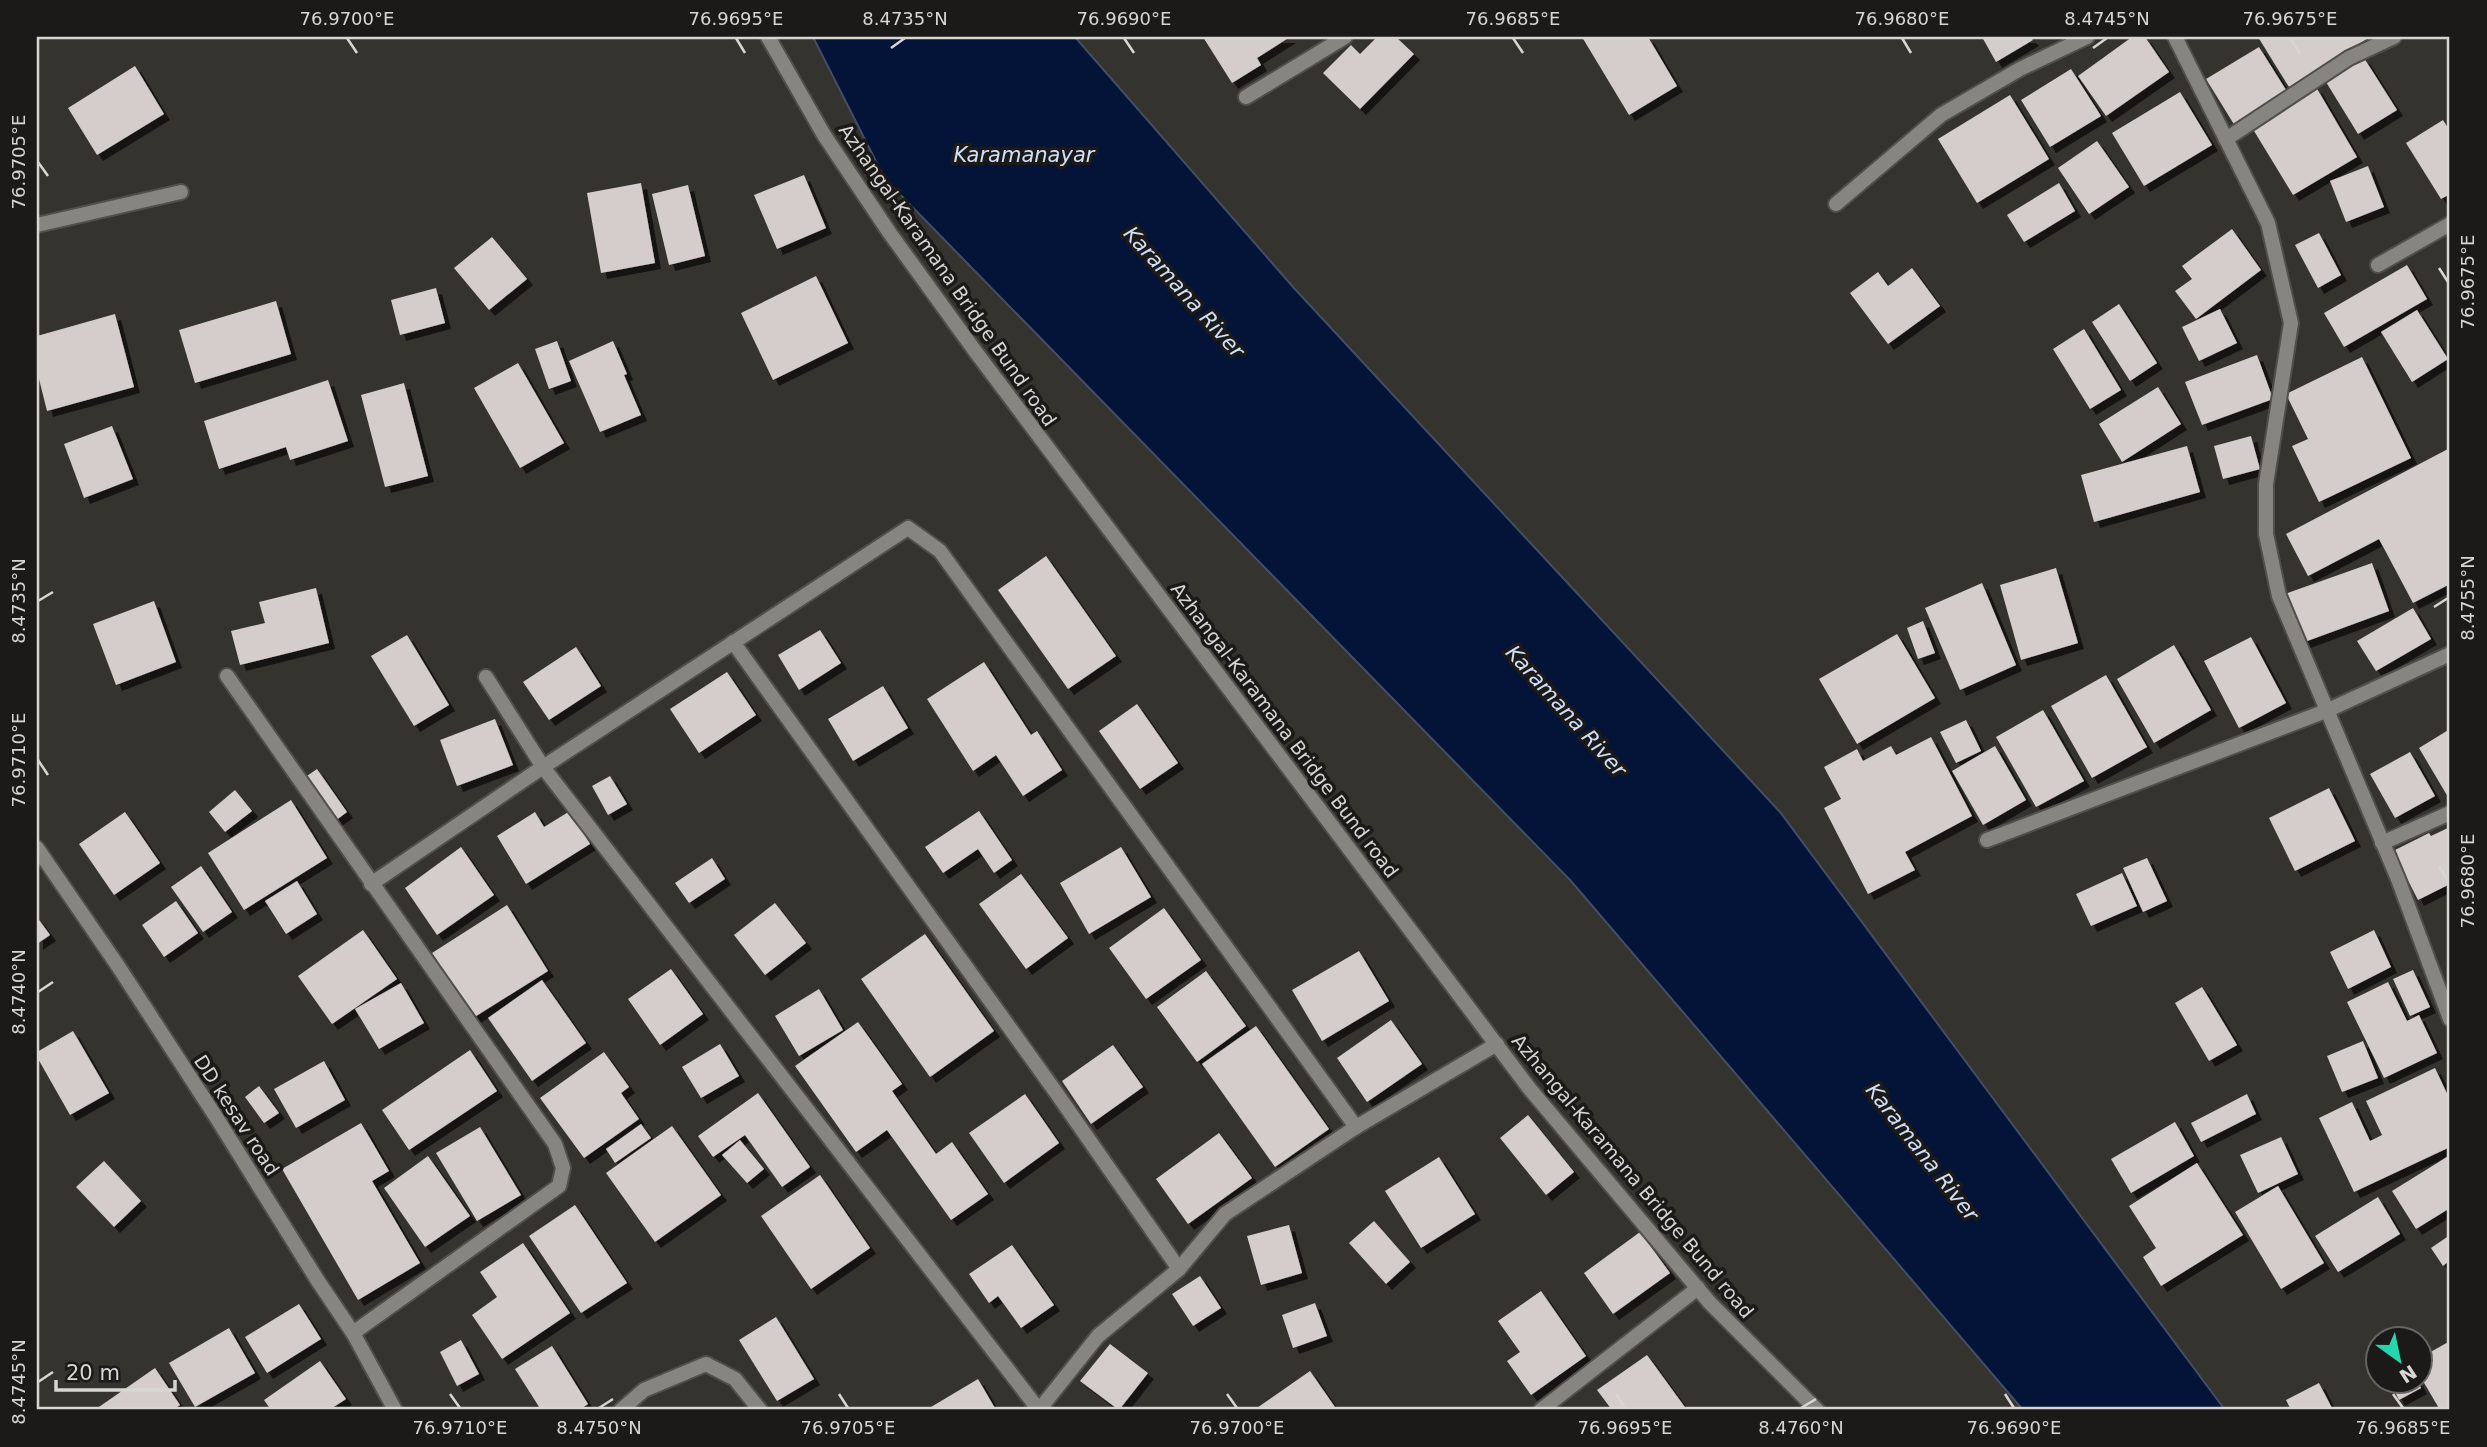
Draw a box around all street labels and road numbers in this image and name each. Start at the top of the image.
street label: Azhangal-Karamana Bridge Bund road [835,120,1061,430]
street label: Azhangal-Karamana Bridge Bund road [1167,578,1403,882]
street label: Azhangal-Karamana Bridge Bund road [1508,1030,1758,1322]
street label: DD kesav road [190,1051,284,1179]

